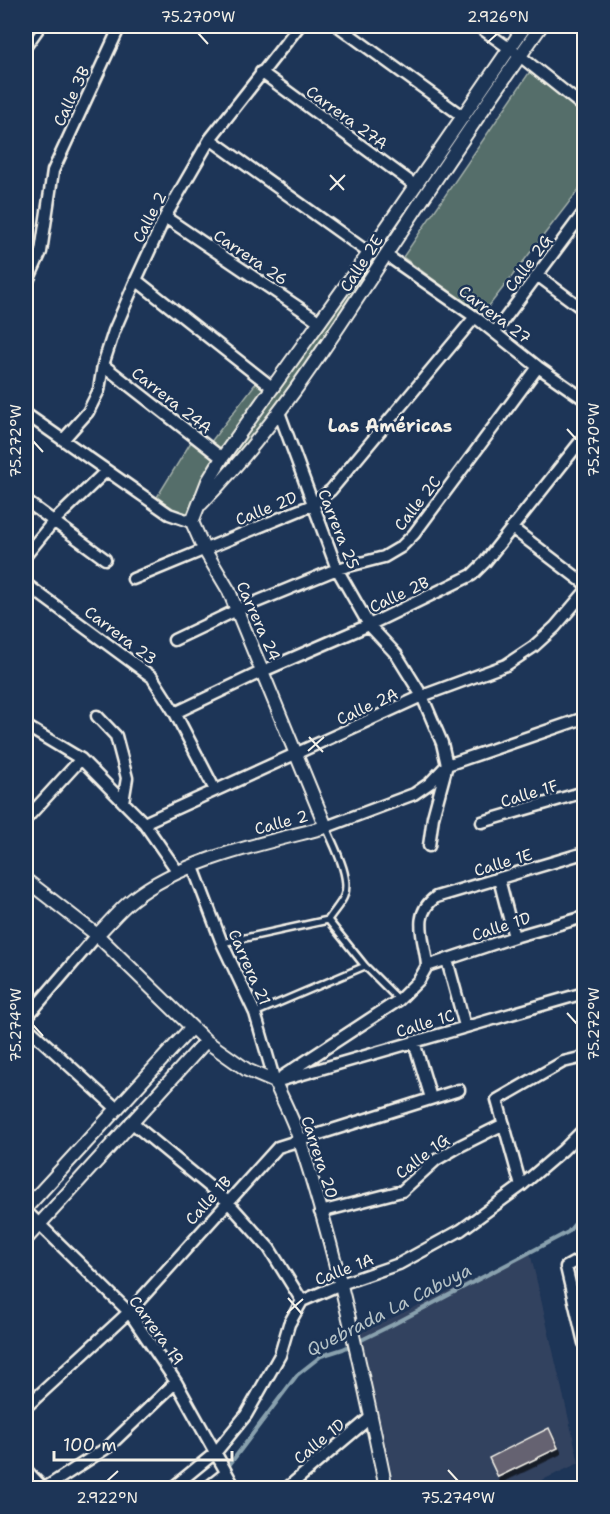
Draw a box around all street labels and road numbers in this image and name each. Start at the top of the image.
street label: Calle 3B [48,63,95,130]
street label: Carrera 27A [302,81,392,154]
street label: Calle 2 [128,188,171,246]
street label: Carrera 26 [209,225,292,290]
street label: Calle 2E [335,231,388,296]
street label: Calle 2G [500,231,557,296]
street label: Carrera 27 [454,280,535,348]
street label: Carrera 24A [127,362,216,438]
street label: Calle 2C [389,471,446,535]
street label: Carrera 25 [313,486,364,572]
street label: Calle 2D [232,487,300,530]
street label: Calle 2B [366,571,433,617]
street label: Carrera 24 [232,578,285,664]
street label: Carrera 23 [80,601,161,669]
street label: Calle 2A [333,683,401,730]
street label: Calle 1F [498,775,561,812]
street label: Calle 2 [252,805,310,840]
street label: Calle 1E [471,844,535,881]
street label: Calle 1D [469,907,533,946]
street label: Carrera 21 [224,926,276,1008]
street label: Calle 1C [393,1005,457,1042]
street label: Carrera 20 [296,1113,343,1201]
street label: Calle 1G [391,1129,453,1184]
street label: Calle 1B [181,1171,236,1229]
street label: Calle 1A [312,1249,377,1290]
street label: Carrera 19 [124,1291,189,1369]
street label: Calle 1D [289,1414,349,1469]

